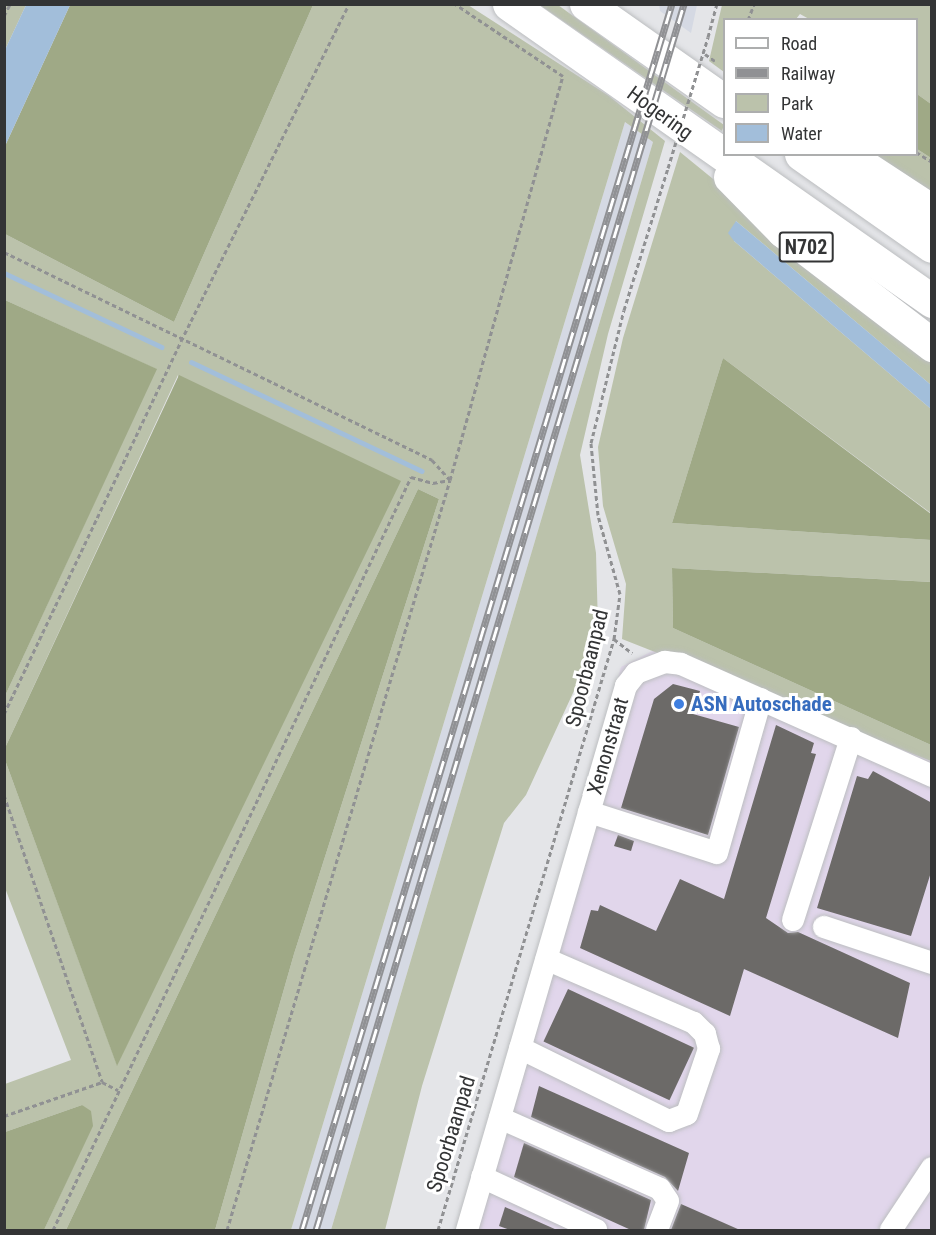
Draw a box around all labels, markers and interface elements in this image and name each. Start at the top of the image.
legend [723,18,918,156]
text: Road [781,33,817,54]
text: Railway [781,63,835,84]
street label: Hogering [622,81,698,145]
text: Park [781,93,813,114]
text: Water [781,123,822,144]
road number: N702 [778,230,834,264]
street label: Spoorbaanpad [560,607,614,729]
place label: ASN Autoschade [691,691,832,717]
street label: Xenonstraat [582,694,634,798]
marker: ASN Autoschade [672,697,686,711]
street label: Spoorbaanpad [421,1073,481,1195]

